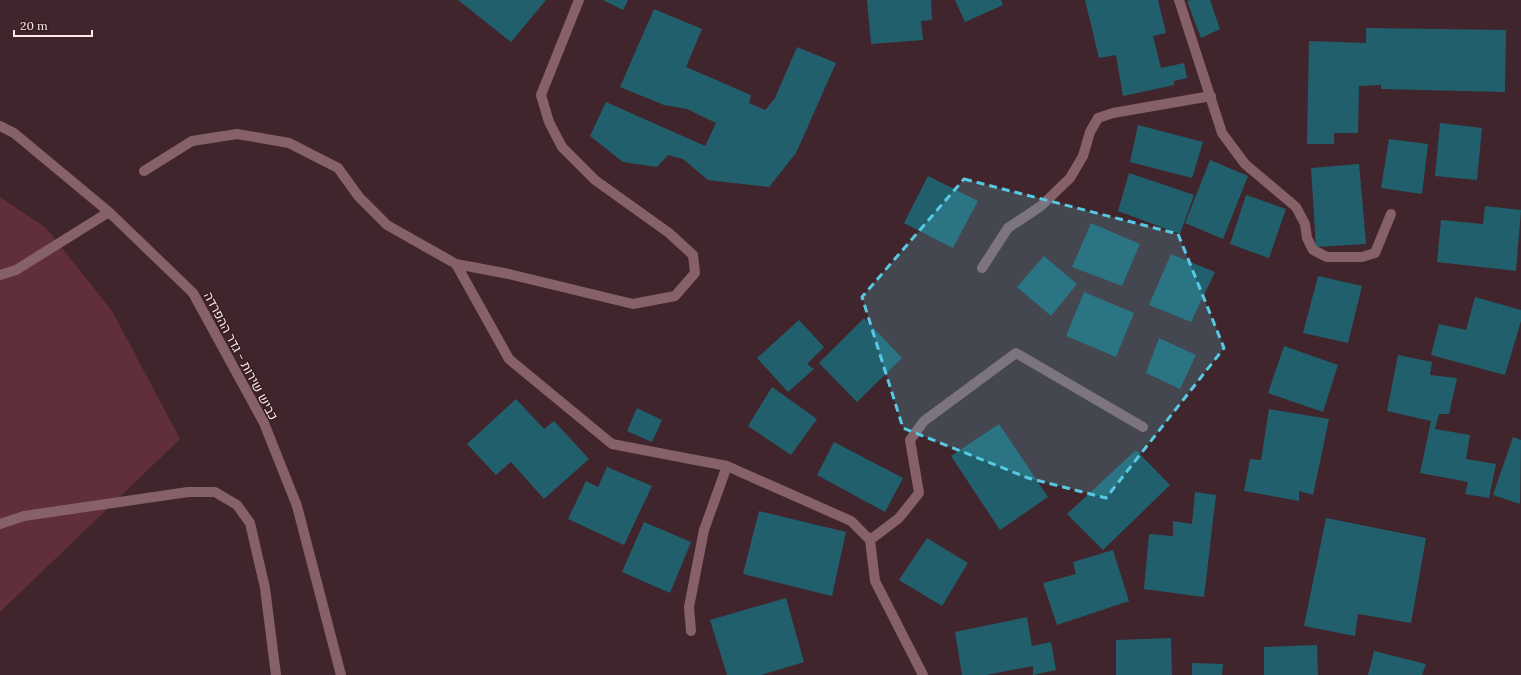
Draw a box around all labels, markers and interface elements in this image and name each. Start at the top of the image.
scale bar [14,12,92,38]
text: 20 m [20,18,48,33]
street label: כביש שירות - גדר ההפרדה [200,289,282,423]

